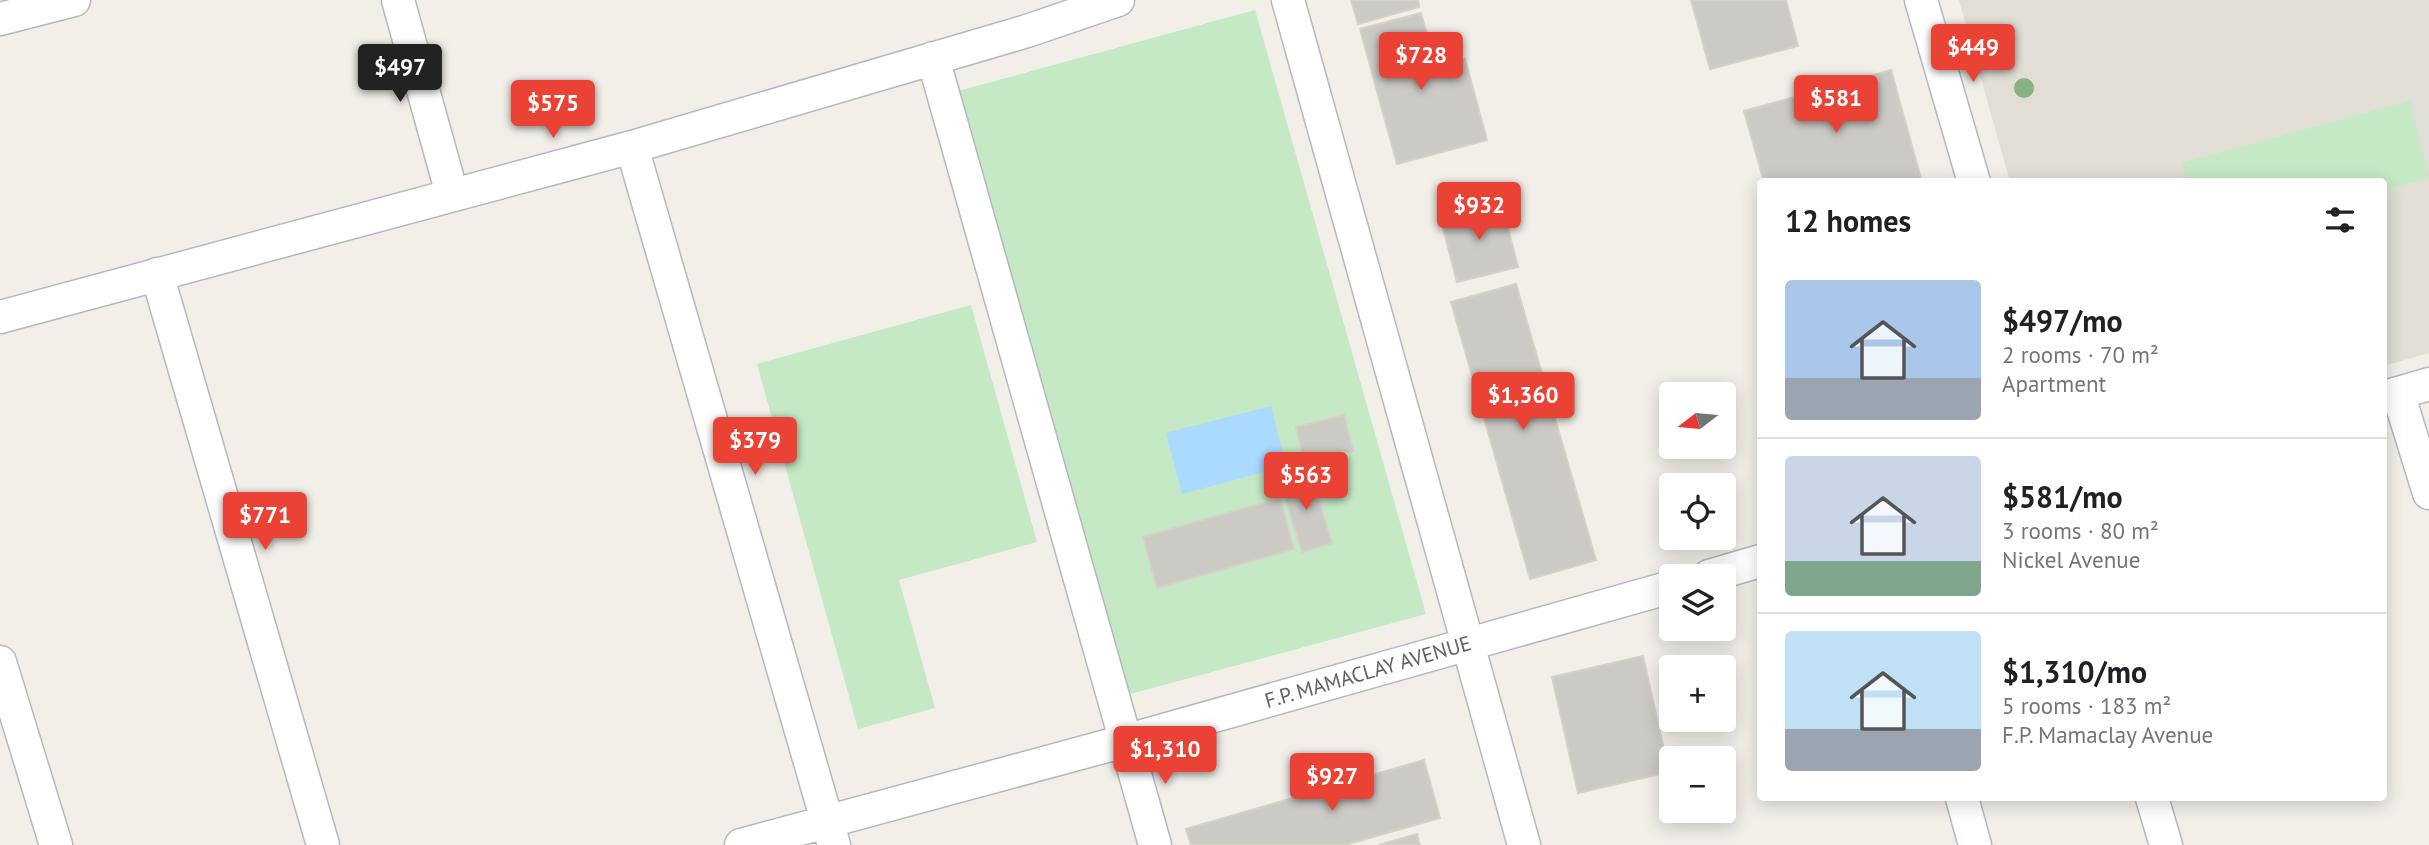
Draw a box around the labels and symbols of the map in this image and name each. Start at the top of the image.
pin: $449 [1932,24,2014,84]
pin: $728 [1380,32,1462,92]
pin: $497 [359,44,441,104]
pin: $581 [1795,76,1877,135]
pin: $575 [512,80,594,140]
pin: $932 [1438,182,1520,242]
pin: $1,360 [1466,372,1580,432]
north arrow [1659,382,1736,458]
pin: $379 [714,418,796,477]
pin: $563 [1265,452,1347,512]
pin: $771 [224,492,306,552]
street label: F.P. MAMACLAY AVENUE [1261,629,1474,714]
pin: $1,310 [1108,726,1222,786]
pin: $927 [1291,754,1373,813]

